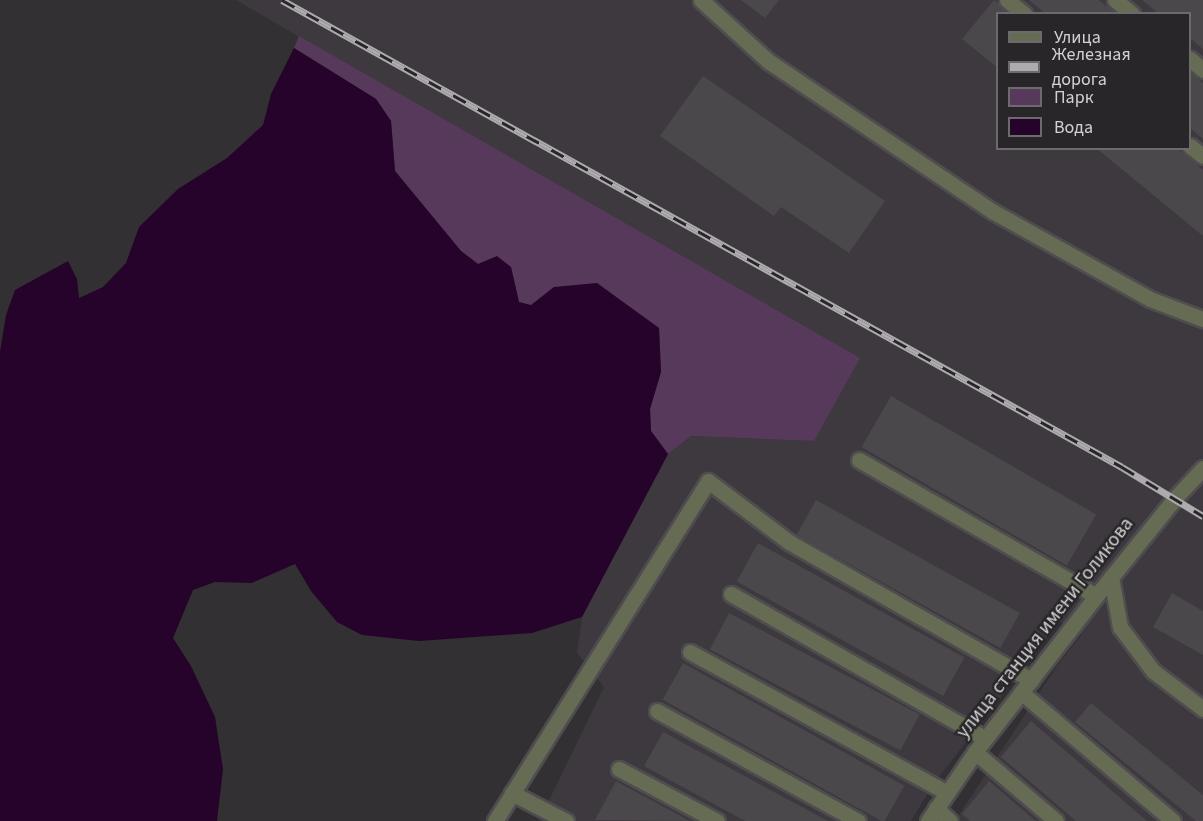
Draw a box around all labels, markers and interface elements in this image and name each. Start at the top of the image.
legend [996,12,1191,150]
text: Улица [1054,25,1101,50]
text: Железная дорога [1052,42,1131,92]
text: Парк [1054,85,1094,110]
text: Вода [1054,115,1093,140]
street label: улица станция имени Голикова [951,513,1139,743]

